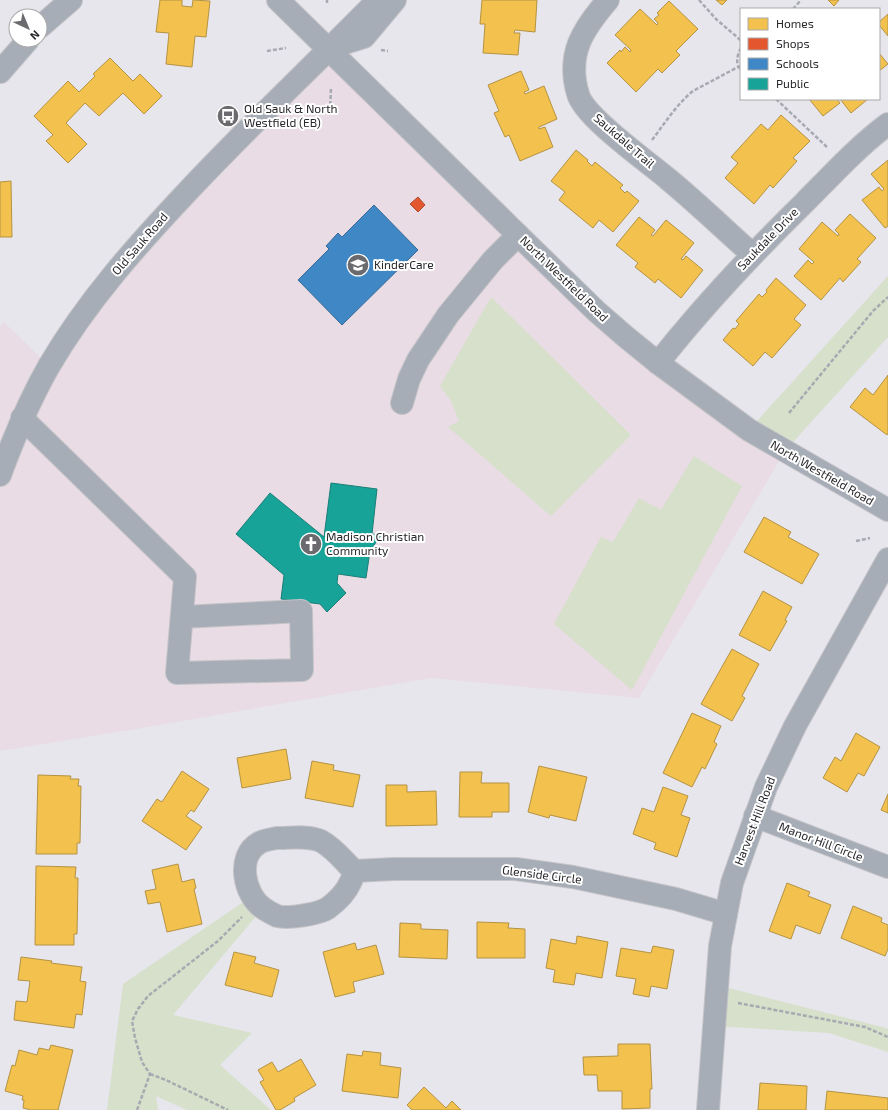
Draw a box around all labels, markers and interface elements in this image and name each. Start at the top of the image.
north arrow [8,8,48,48]
legend [740,8,880,100]
text: Homes [776,16,814,30]
text: N [28,28,43,43]
text: Shops [776,36,810,50]
text: Schools [776,56,819,70]
text: Public [776,76,809,90]
place label: Old Sauk & North Westfield (EB) [244,101,338,129]
bus stop icon: Old Sauk & North Westfield (EB) [215,103,241,129]
street label: Saukdale Trail [591,110,658,171]
street label: Saukdale Drive [734,204,800,272]
street label: Old Sauk Road [109,209,170,277]
street label: North Westfield Road [518,233,612,324]
school or university icon: KinderCare [345,252,371,278]
place label: KinderCare [374,257,434,271]
street label: North Westfield Road [768,437,877,507]
place label: Madison Christian Community [326,529,424,557]
church icon: Madison Christian Community [298,531,324,557]
street label: Harvest Hill Road [731,774,777,867]
street label: Manor Hill Circle [777,819,865,864]
street label: Glenside Circle [502,862,583,886]

